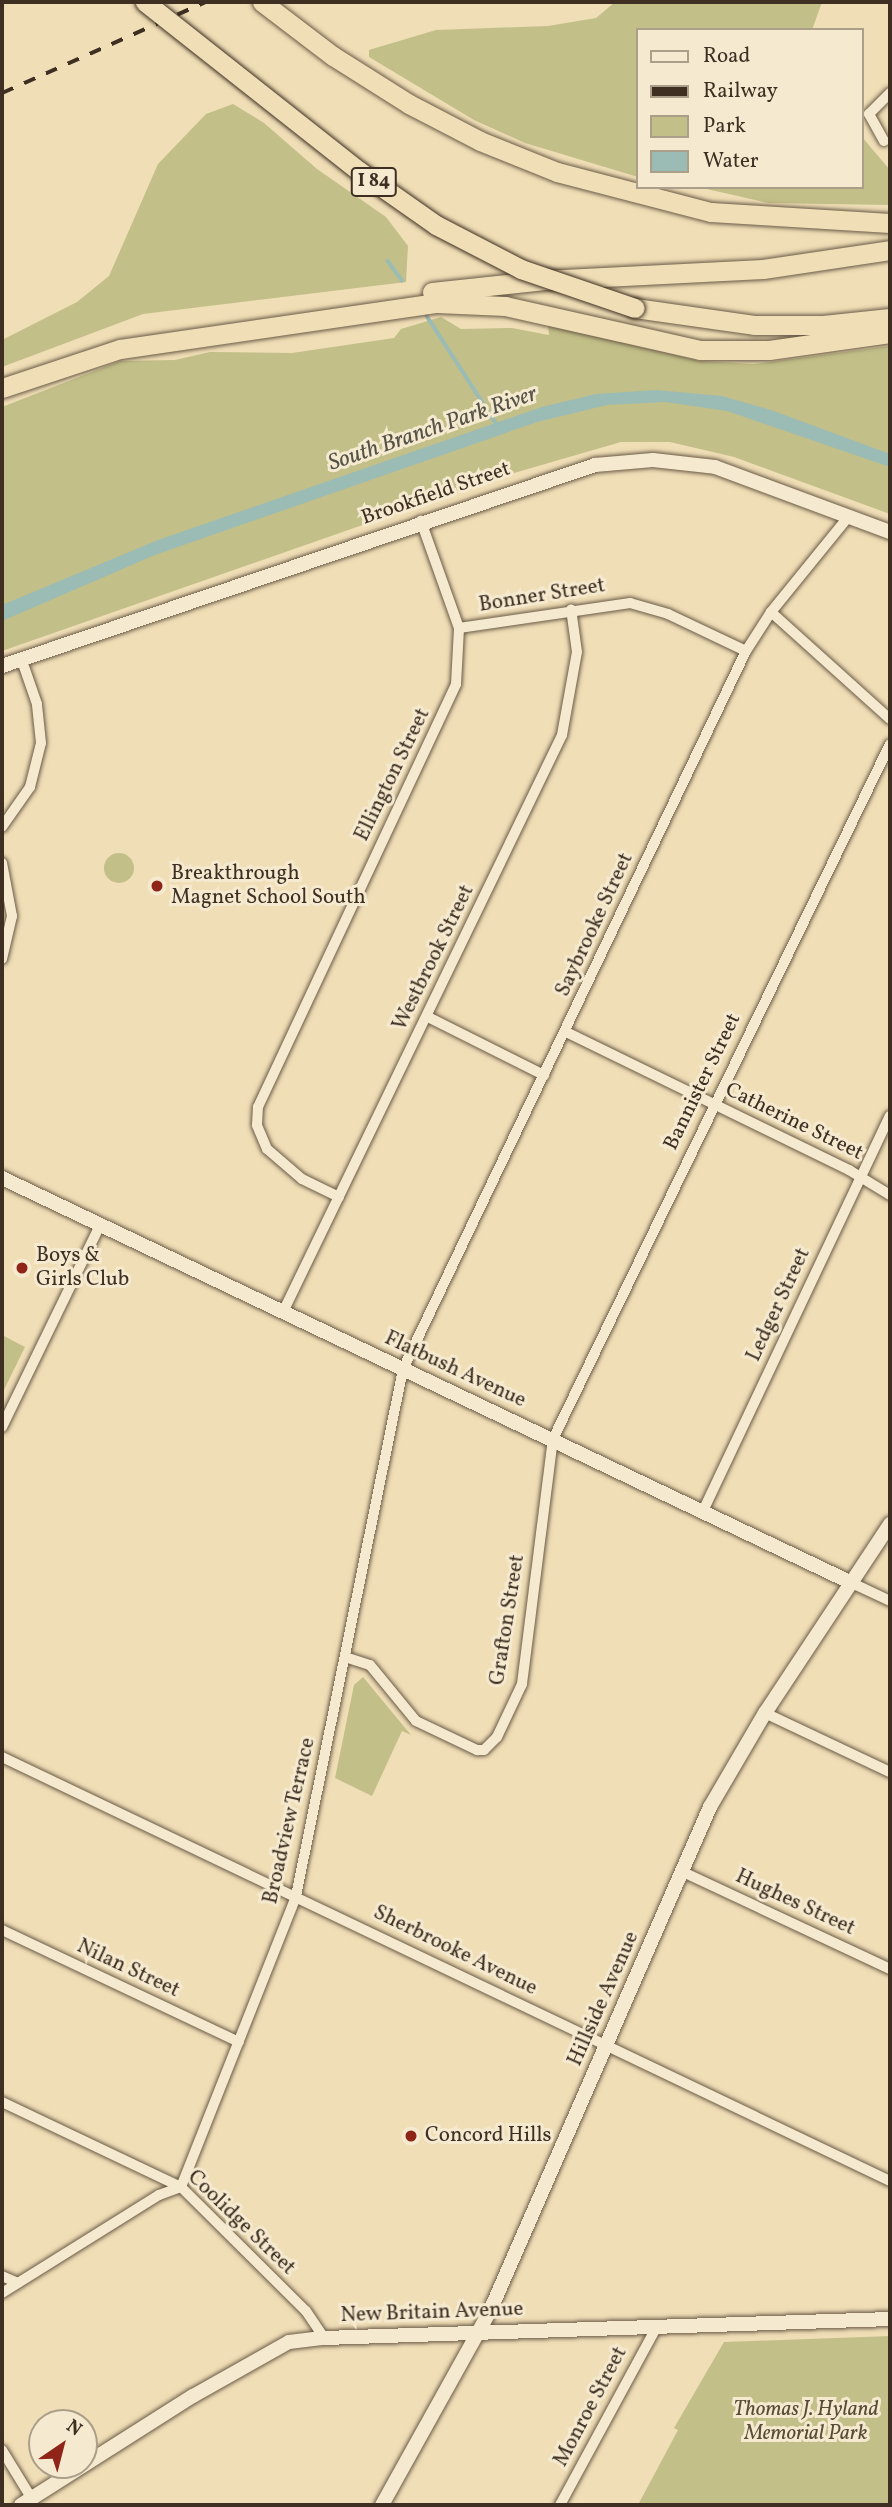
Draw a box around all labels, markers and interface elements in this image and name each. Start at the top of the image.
legend [636,28,864,189]
text: Road [703,42,750,71]
text: Railway [703,77,778,106]
text: Park [703,112,746,141]
text: Water [703,147,759,176]
road number: I 84 [350,166,398,198]
water label: South Branch Park River [325,380,541,478]
street label: Brookfield Street [358,457,514,531]
street label: Bonner Street [477,574,607,618]
street label: Ellington Street [350,704,436,846]
street label: Saybrooke Street [551,849,639,1001]
place label: Breakthrough Magnet School South [171,861,366,911]
marker: Breakthrough Magnet School South [149,878,165,894]
street label: Westbrook Street [388,881,480,1035]
street label: Bannister Street [659,1009,747,1155]
street label: Catherine Street [721,1078,867,1166]
place label: Boys & Girls Club [36,1243,129,1293]
street label: Ledger Street [742,1244,816,1366]
marker: Boys & Girls Club [14,1260,30,1276]
street label: Flatbush Avenue [380,1326,530,1414]
street label: Grafton Street [485,1553,531,1687]
street label: Broadview Terrace [258,1735,322,1907]
street label: Hughes Street [731,1864,859,1942]
street label: Sherbrooke Avenue [369,1900,541,2002]
street label: Hillside Avenue [563,1928,645,2070]
street label: Nilan Street [73,1934,183,2004]
place label: Concord Hills [425,2123,552,2149]
marker: Concord Hills [403,2128,419,2144]
street label: Coolidge Street [182,2165,300,2281]
street label: New Britain Avenue [340,2297,524,2329]
street label: Monroe Street [549,2343,633,2471]
park label: Thomas J. Hyland Memorial Park [733,2397,879,2447]
north arrow [28,2409,98,2479]
text: N [61,2414,87,2443]

